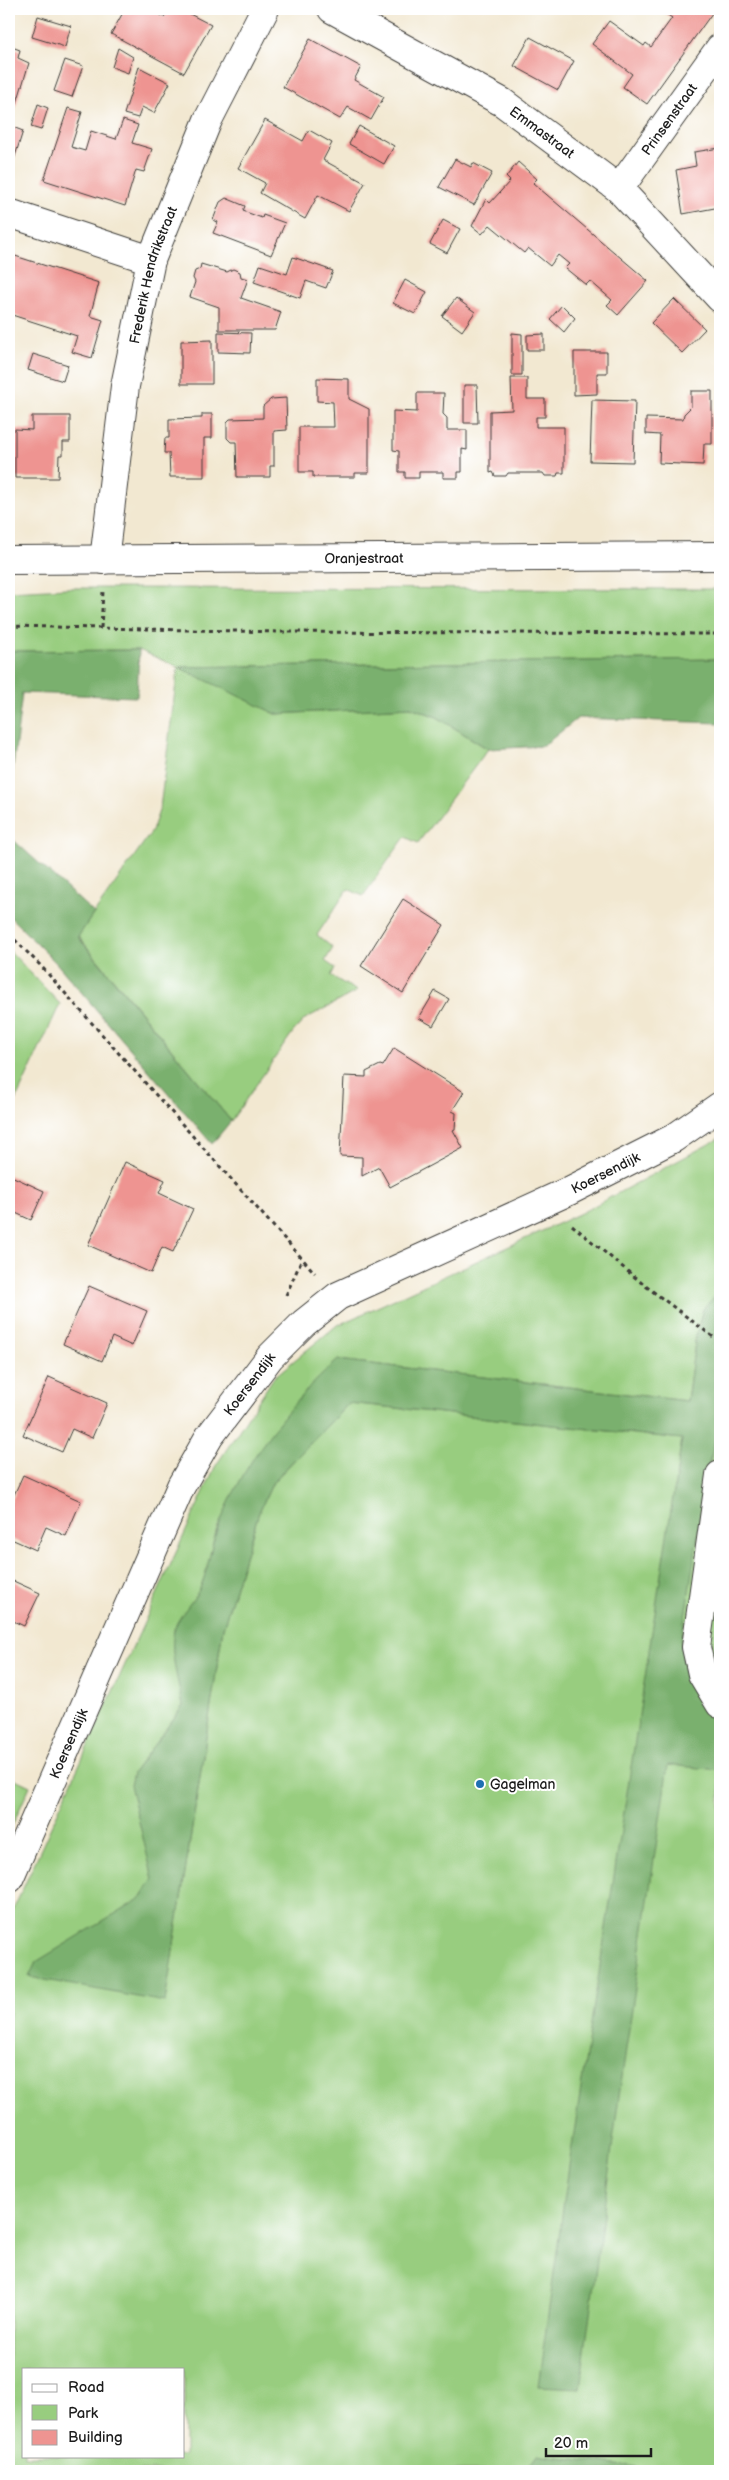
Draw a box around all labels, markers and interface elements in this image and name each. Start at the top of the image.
street label: Prinsenstraat [638,80,701,159]
street label: Emmastraat [506,103,578,162]
street label: Frederik Hendrikstraat [126,203,181,345]
street label: Oranjestraat [324,550,404,567]
street label: Koersendijk [568,1149,643,1198]
street label: Koersendijk [220,1349,279,1419]
street label: Koersendijk [46,1706,92,1781]
place label: Gagelman [490,1776,555,1793]
marker: Gagelman [474,1778,486,1790]
legend [22,2368,185,2458]
text: Road [68,2378,104,2397]
text: Park [68,2404,99,2423]
scale bar [546,2425,652,2457]
text: Building [68,2428,123,2447]
text: 20 m [554,2434,588,2453]

